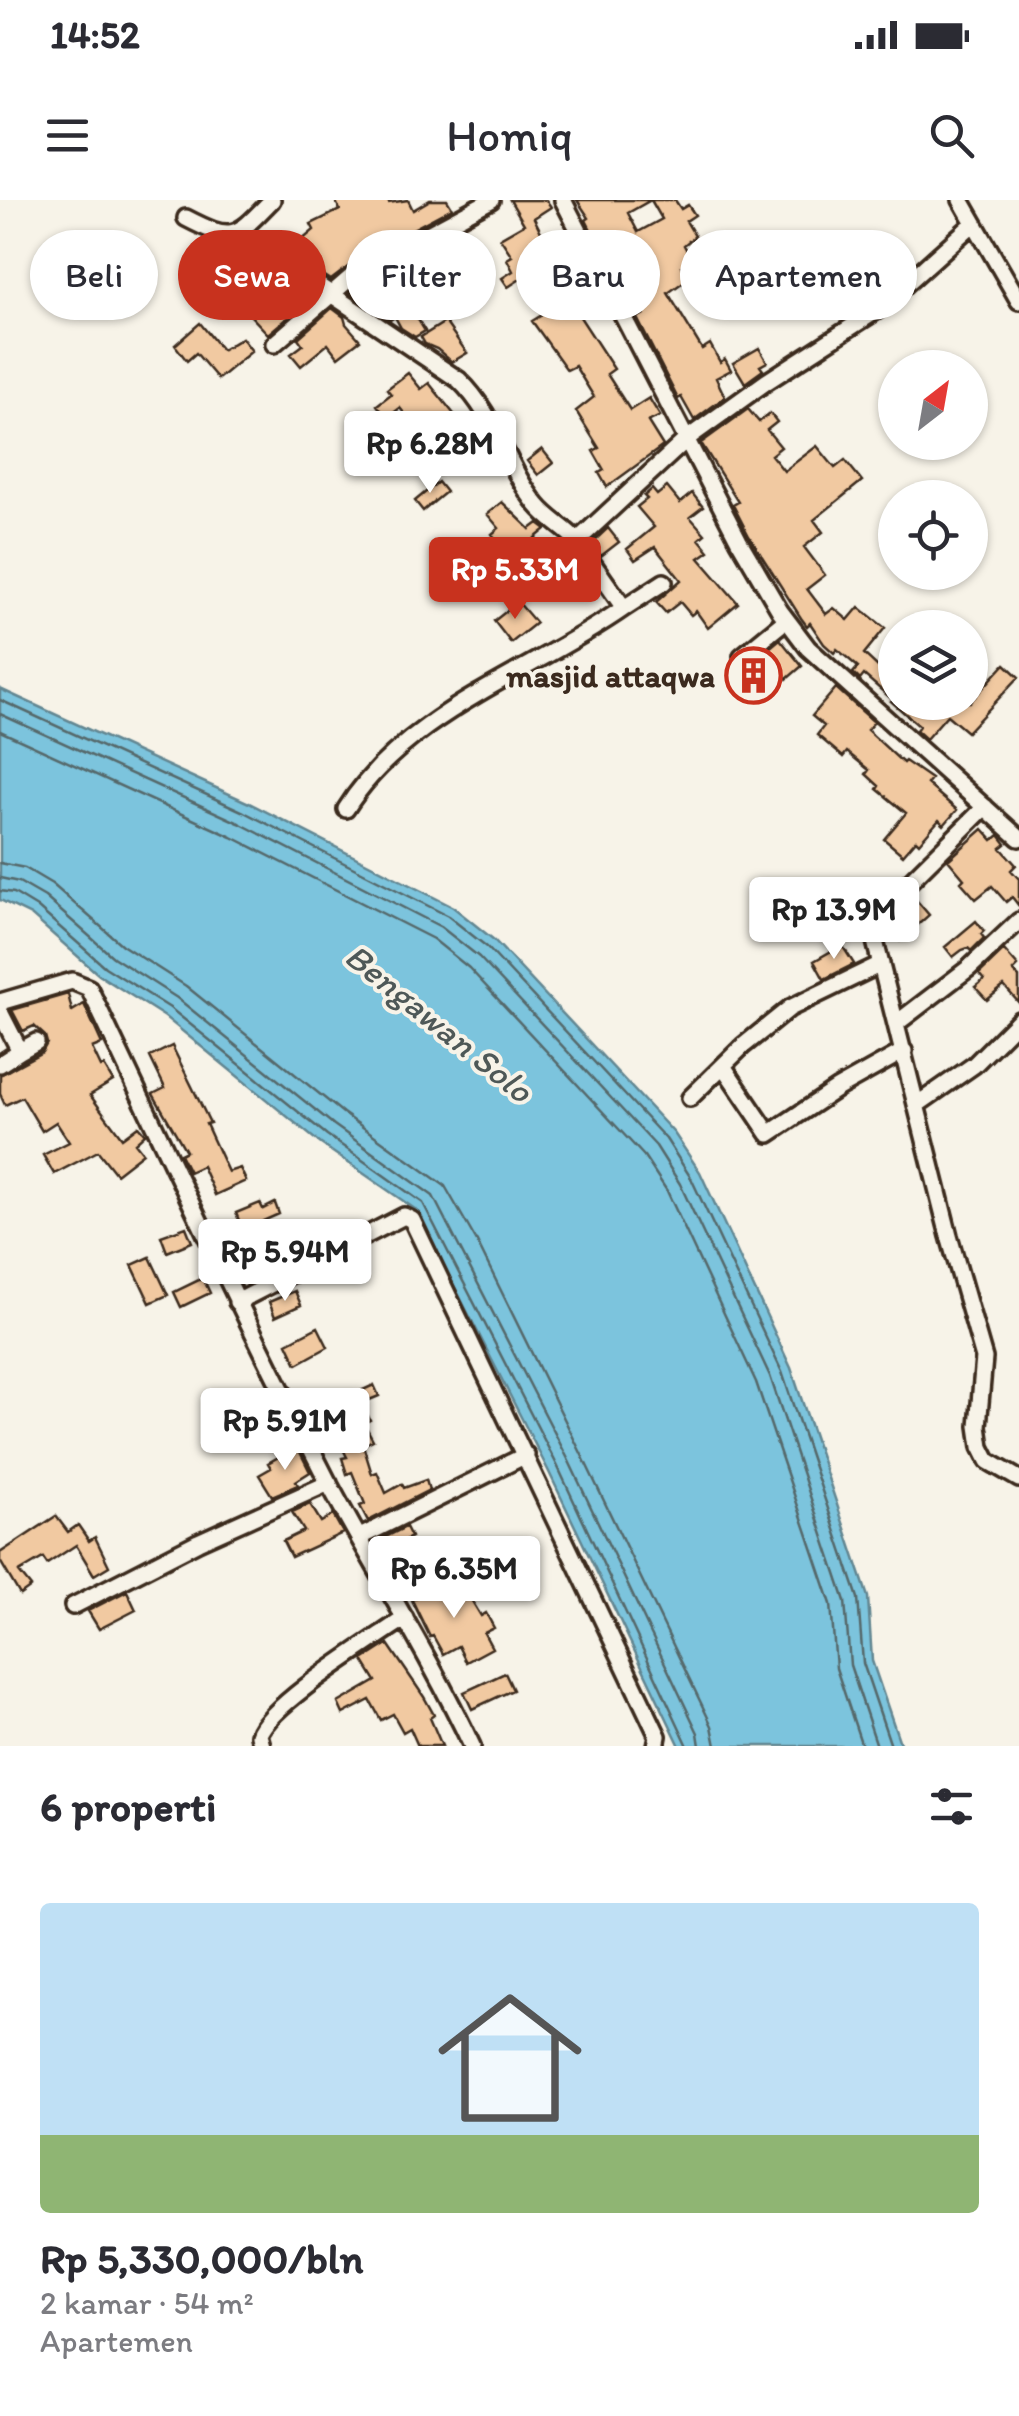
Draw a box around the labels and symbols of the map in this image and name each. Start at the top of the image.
north arrow [878,350,988,460]
pin: Rp 6.28M [327,411,533,496]
pin: Rp 5.33M [412,537,618,622]
building icon: masjid attaqwa [724,646,784,706]
place label: masjid attaqwa [505,657,715,695]
pin: Rp 13.9M [731,877,937,962]
water label: Bengawan Solo [337,935,542,1112]
pin: Rp 5.94M [182,1219,388,1304]
pin: Rp 5.91M [182,1388,388,1473]
pin: Rp 6.35M [351,1536,557,1621]

